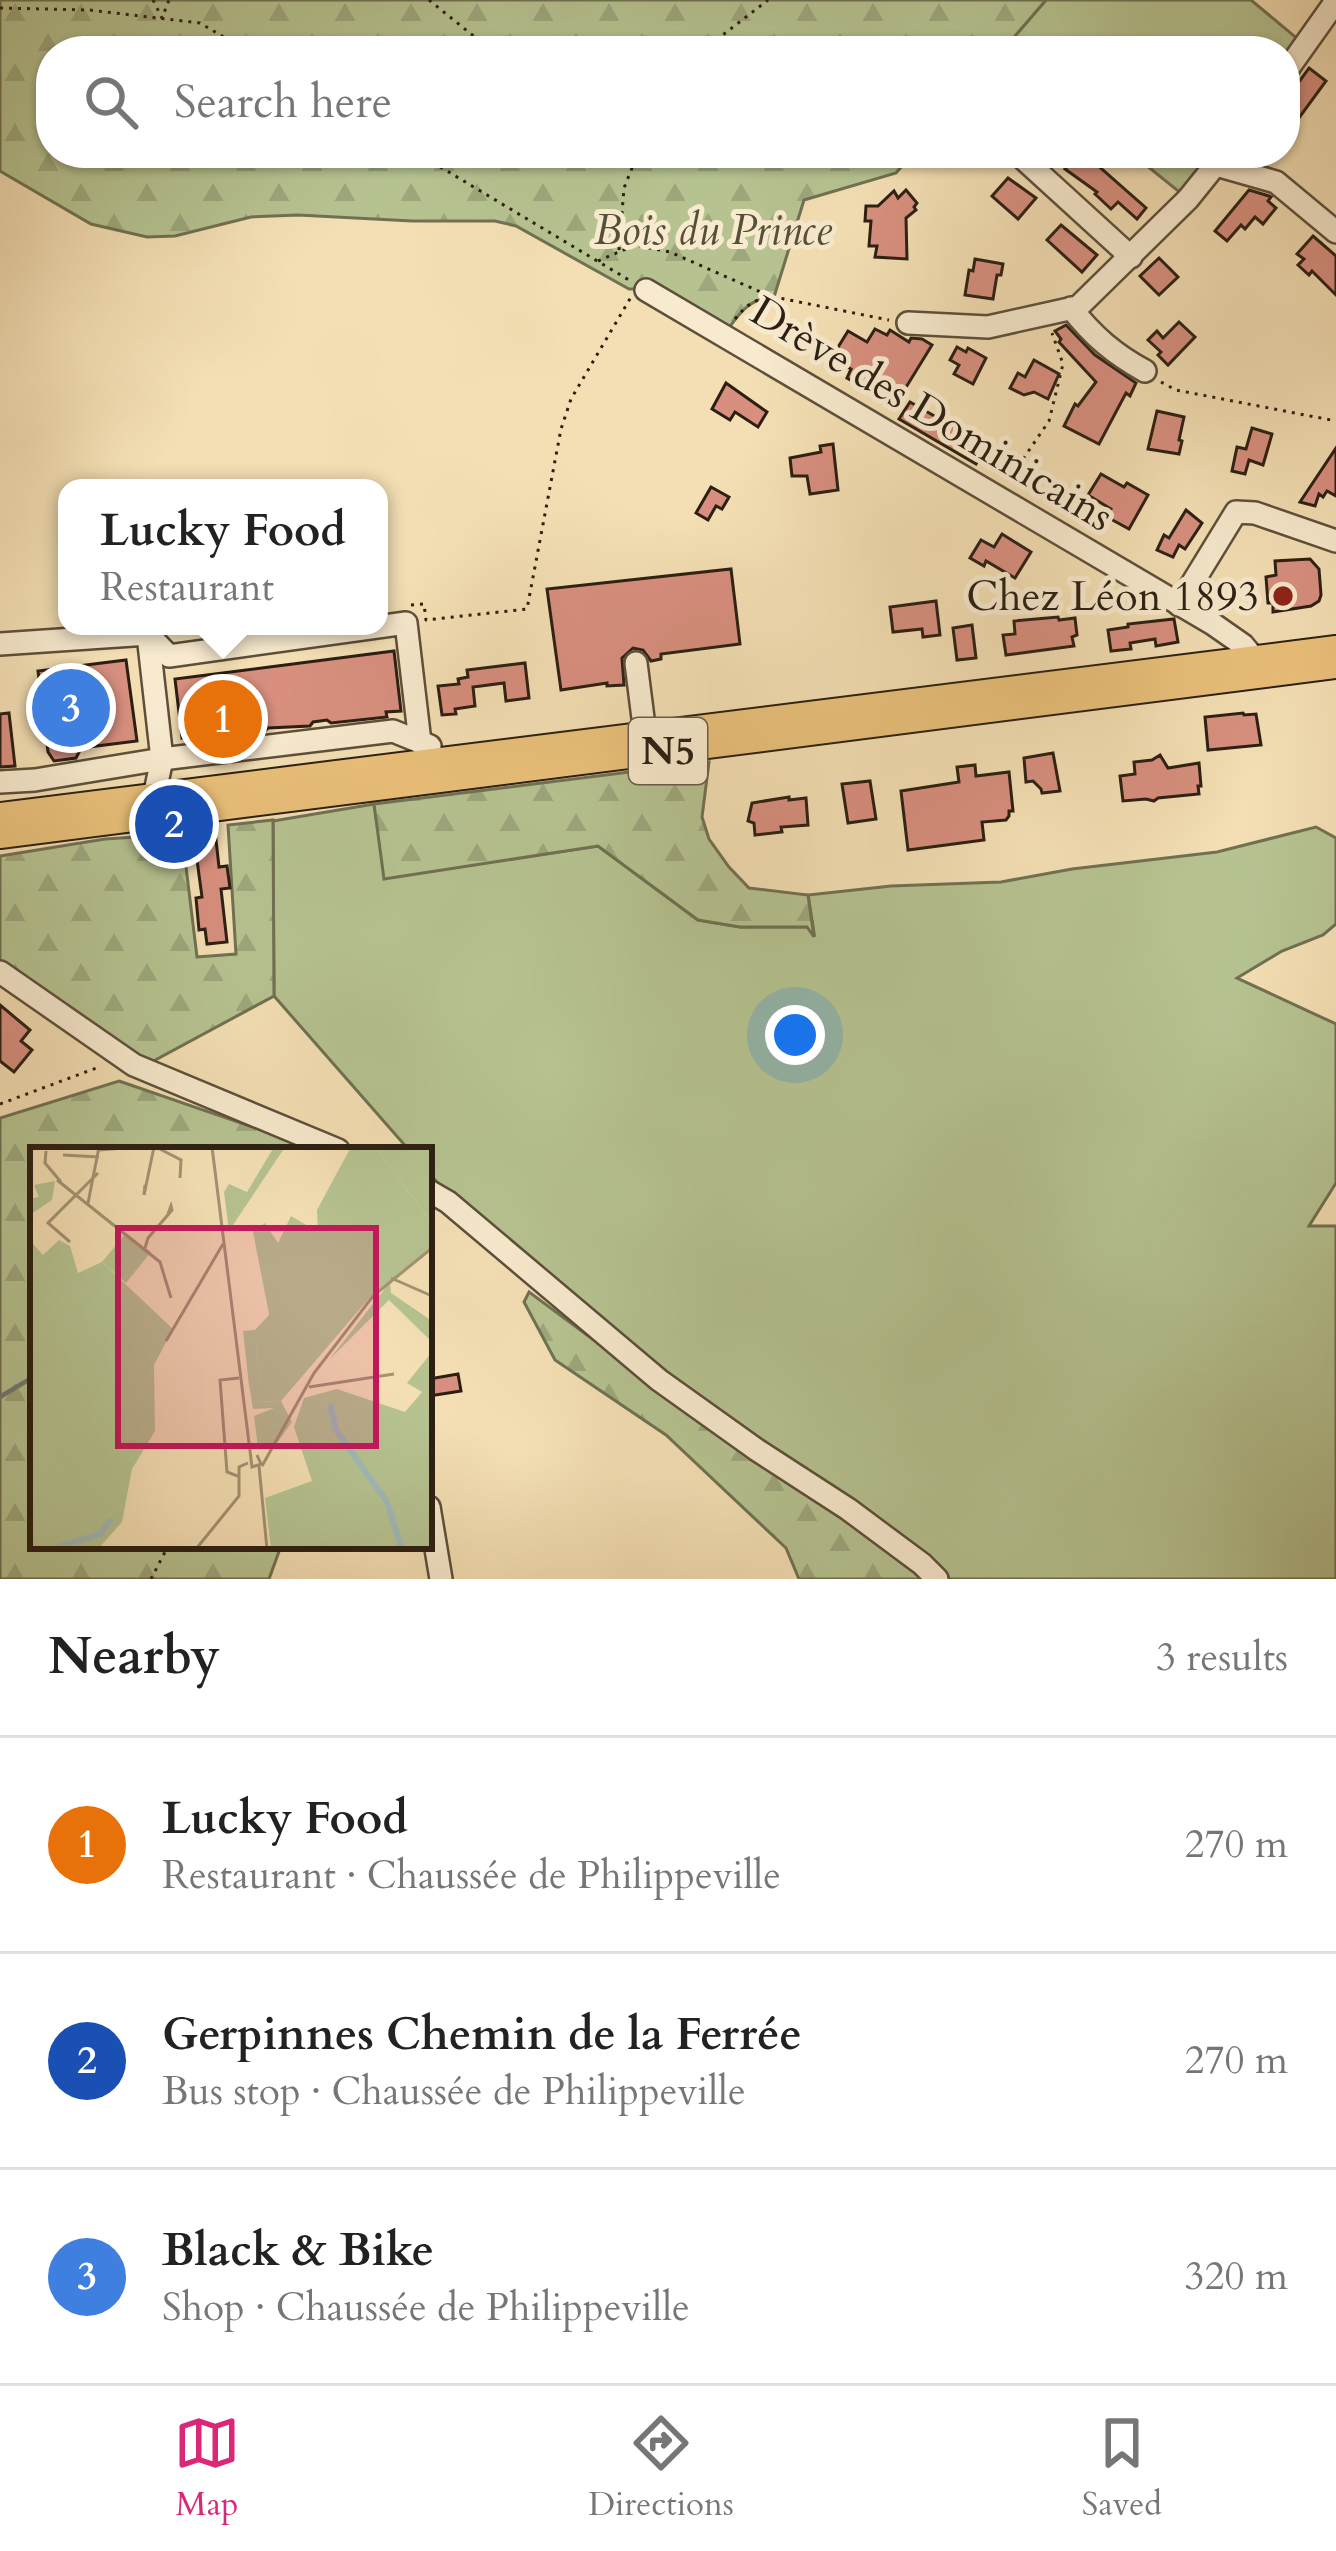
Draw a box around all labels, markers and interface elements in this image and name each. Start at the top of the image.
search box [36,36,1300,168]
icon: search [78,69,144,135]
text: Search here [174,72,392,133]
park label: Bois du Prince [594,202,833,259]
street label: Drève des Dominicains [740,283,1124,545]
popup [58,479,388,635]
text: Lucky Food [100,500,346,561]
text: Restaurant [100,561,274,614]
place label: Chez Léon 1893 [966,568,1259,625]
marker: Chez Léon 1893 [1270,583,1296,609]
pin: 3 [32,663,110,753]
pin: 1 [184,674,262,764]
road number: N5 [629,718,707,784]
pin: 2 [135,779,213,869]
your location [765,1005,825,1065]
inset map [30,1147,432,1549]
text: Nearby [48,1622,220,1692]
text: 3 results [1156,1631,1288,1684]
text: Lucky Food [162,1788,408,1849]
text: 1 [77,1818,97,1871]
text: 270 m [1185,1818,1288,1871]
text: Restaurant · Chaussée de Philippeville [162,1849,781,1902]
text: Gerpinnes Chemin de la Ferrée [162,2004,802,2065]
text: 2 [77,2034,97,2087]
text: 270 m [1185,2034,1288,2087]
text: Bus stop · Chaussée de Philippeville [162,2065,746,2118]
text: Black & Bike [162,2220,434,2281]
text: 3 [77,2250,97,2303]
text: 320 m [1185,2250,1288,2303]
text: Shop · Chaussée de Philippeville [162,2281,690,2334]
tab: Map [174,2410,240,2527]
tab: Directions [588,2410,734,2527]
tab: Saved [1082,2410,1162,2527]

